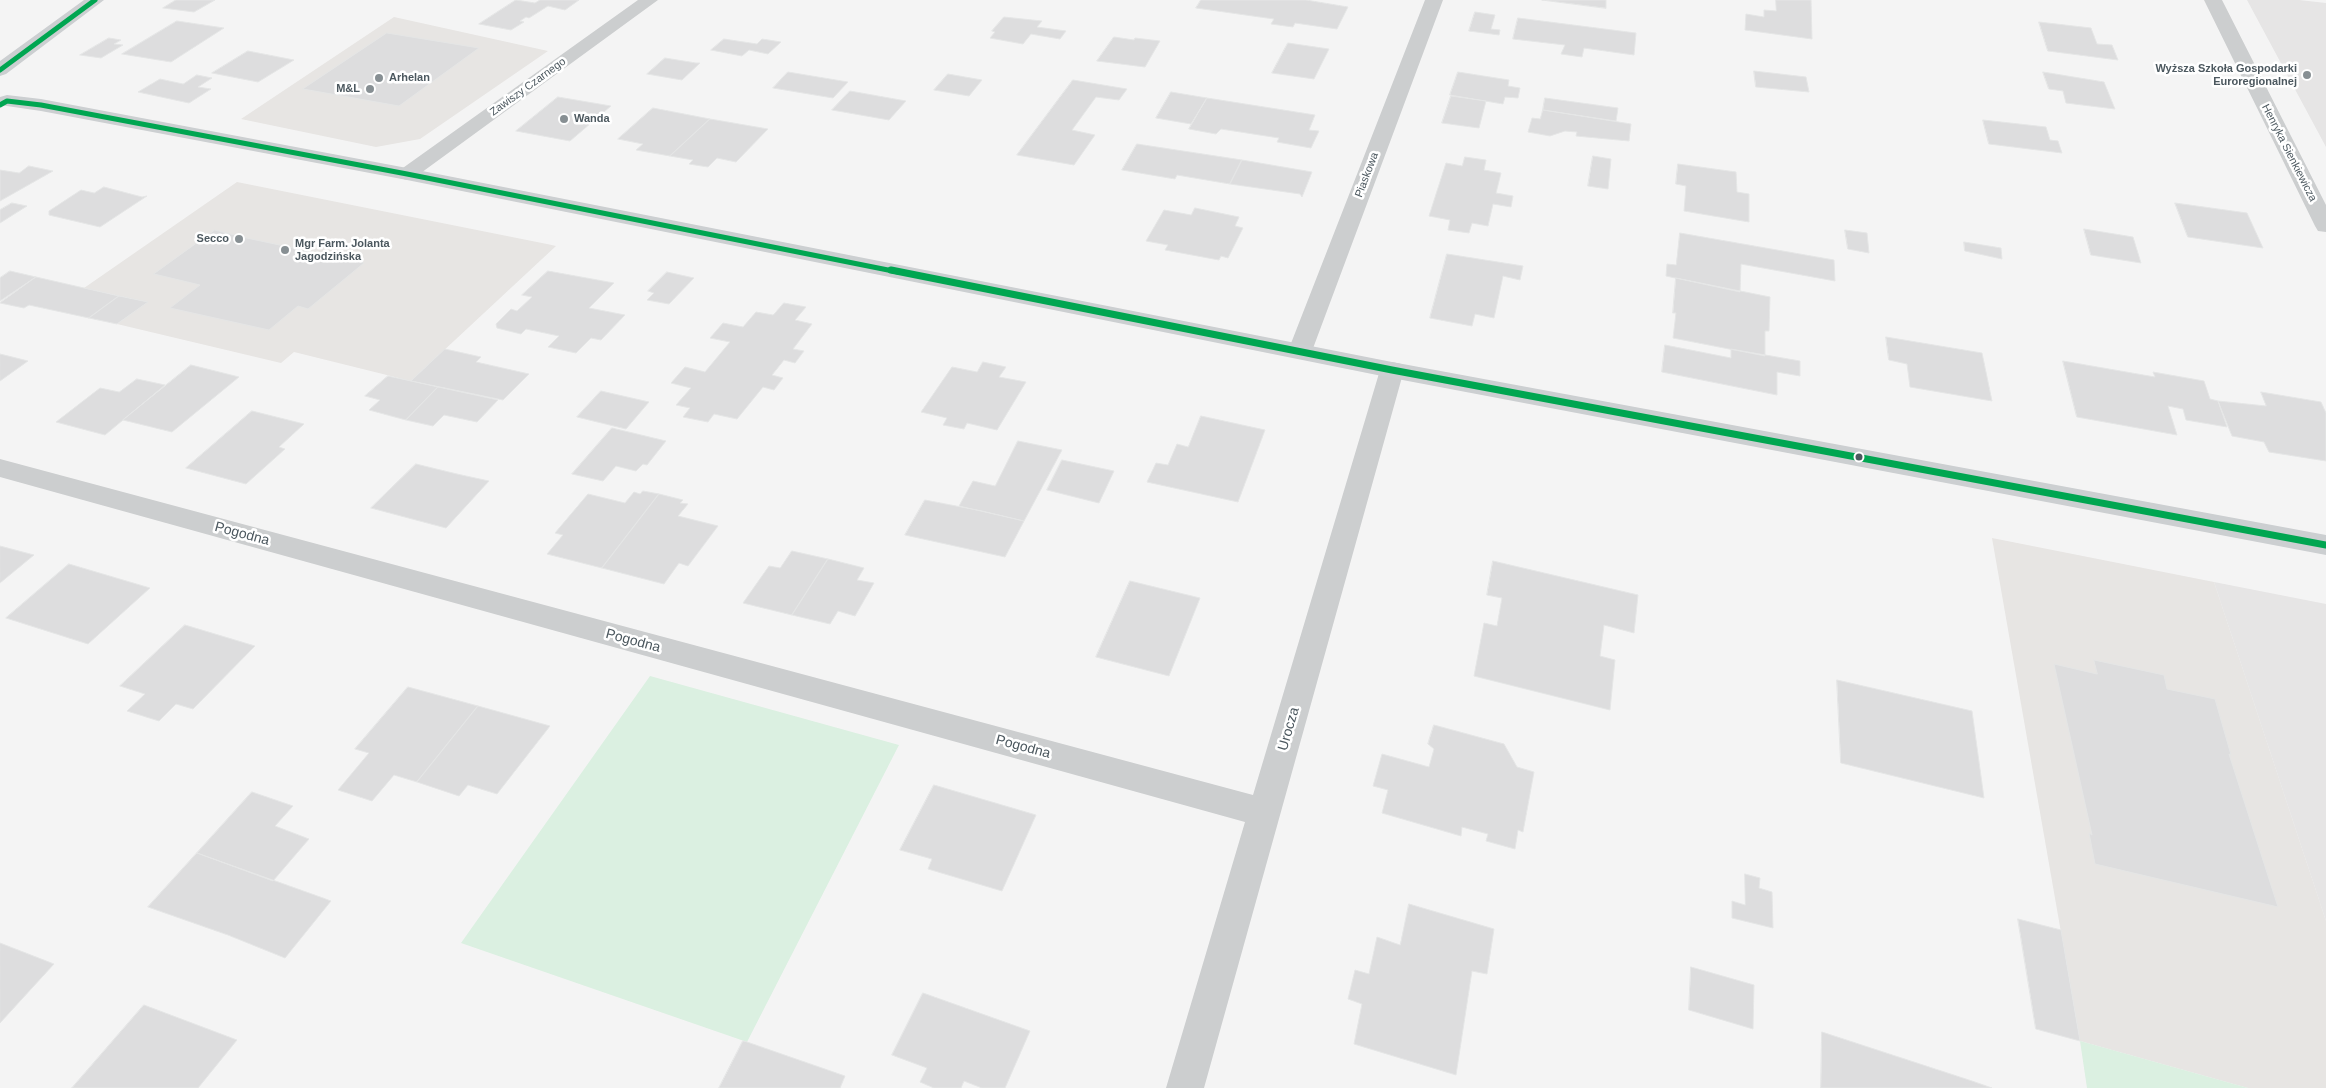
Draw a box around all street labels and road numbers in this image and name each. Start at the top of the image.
street label: Zawiszy Czarnego [488,55,568,119]
street label: Henryka Sienkiewicza [2259,102,2319,204]
street label: Piaskowa [1352,151,1382,199]
street label: Pogodna [213,519,271,549]
street label: Pogodna [604,626,662,656]
street label: Urocza [1275,705,1303,753]
street label: Pogodna [994,732,1052,762]

